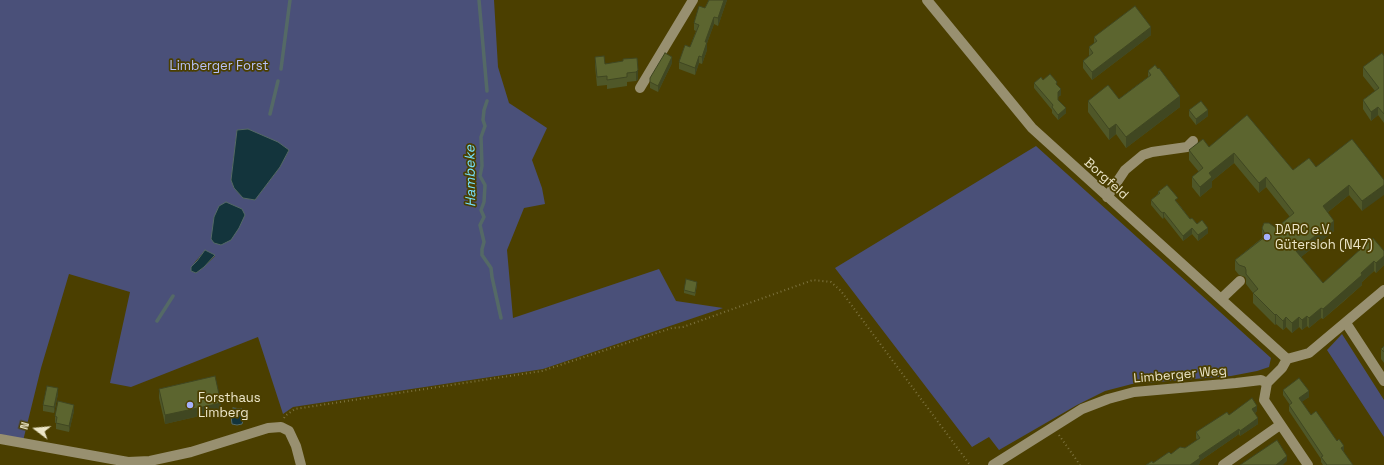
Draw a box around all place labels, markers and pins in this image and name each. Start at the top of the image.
place label: DARC e.V. Gütersloh (N47) [1275,222,1373,253]
marker: DARC e.V. Gütersloh (N47) [1262,232,1272,242]
place label: Forsthaus Limberg [198,390,261,421]
marker: Forsthaus Limberg [185,400,195,410]

